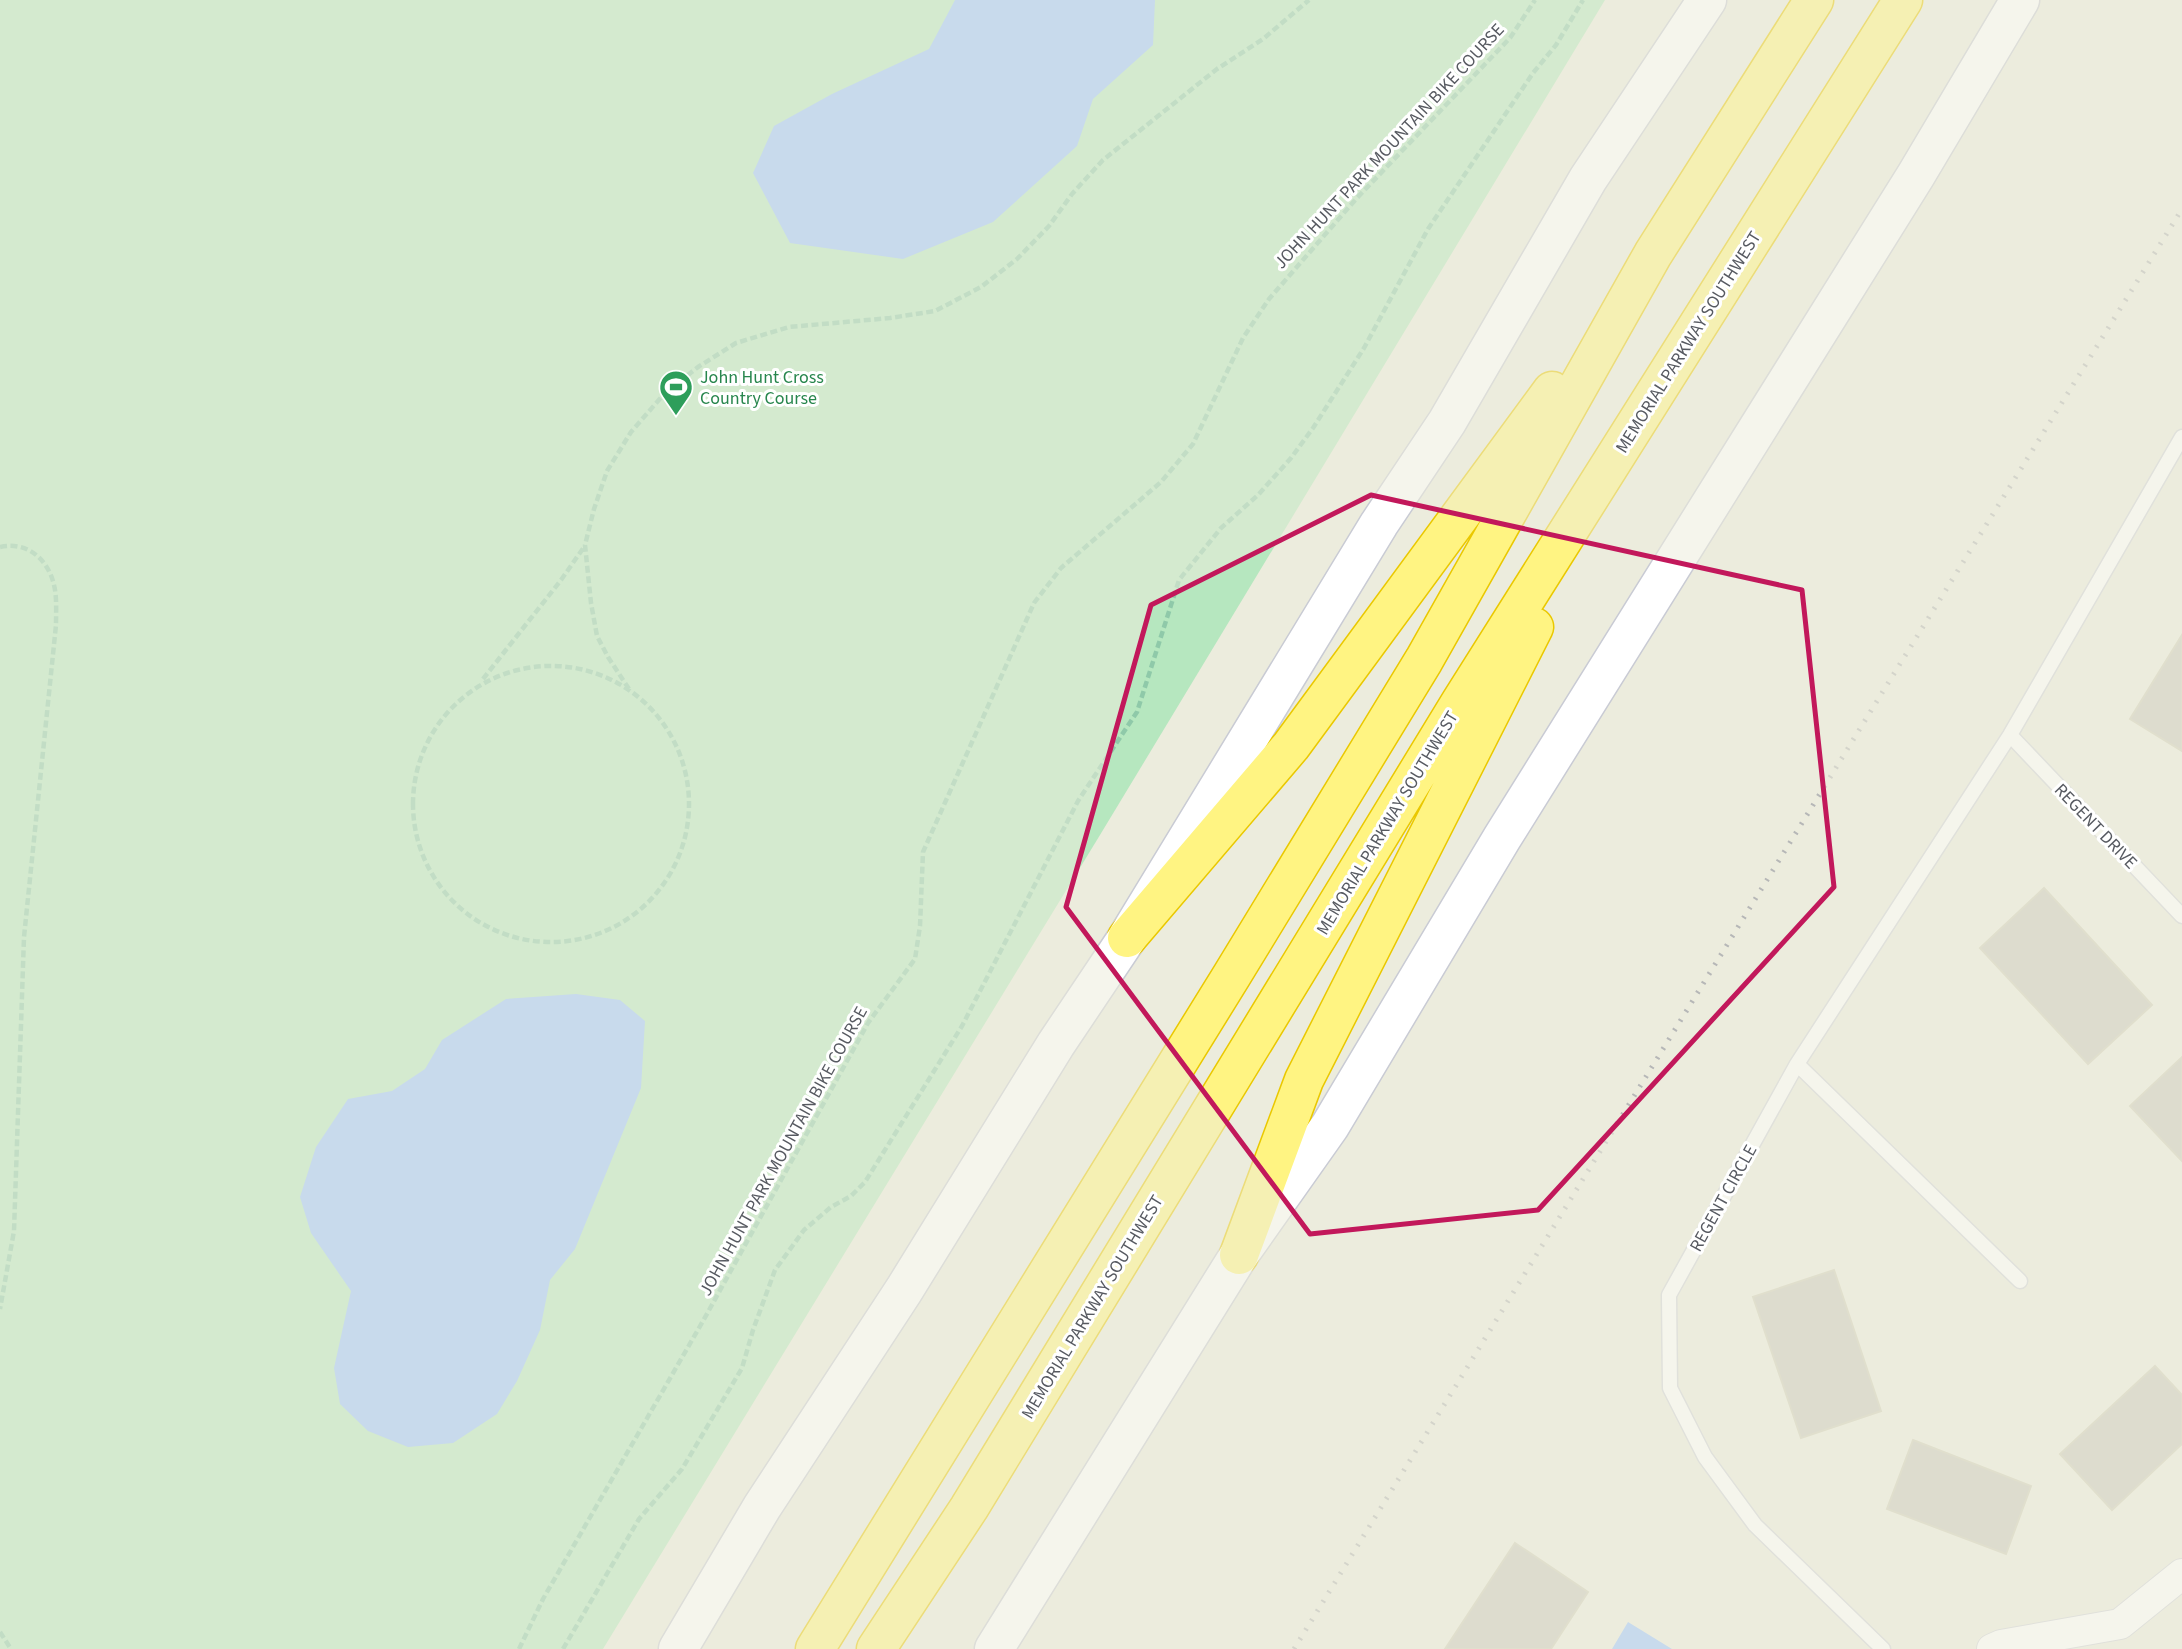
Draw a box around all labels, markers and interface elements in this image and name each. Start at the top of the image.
street label: JOHN HUNT PARK MOUNTAIN BIKE COURSE [1269,18,1510,275]
street label: MEMORIAL PARKWAY SOUTHWEST [1610,226,1767,458]
place label: John Hunt Cross Country Course [700,365,824,411]
sports icon: John Hunt Cross Country Course [657,368,695,417]
street label: MEMORIAL PARKWAY SOUTHWEST [1310,706,1465,940]
street label: REGENT DRIVE [2048,778,2143,875]
street label: JOHN HUNT PARK MOUNTAIN BIKE COURSE [693,1002,874,1300]
street label: REGENT CIRCLE [1684,1140,1763,1256]
street label: MEMORIAL PARKWAY SOUTHWEST [1015,1190,1170,1424]

